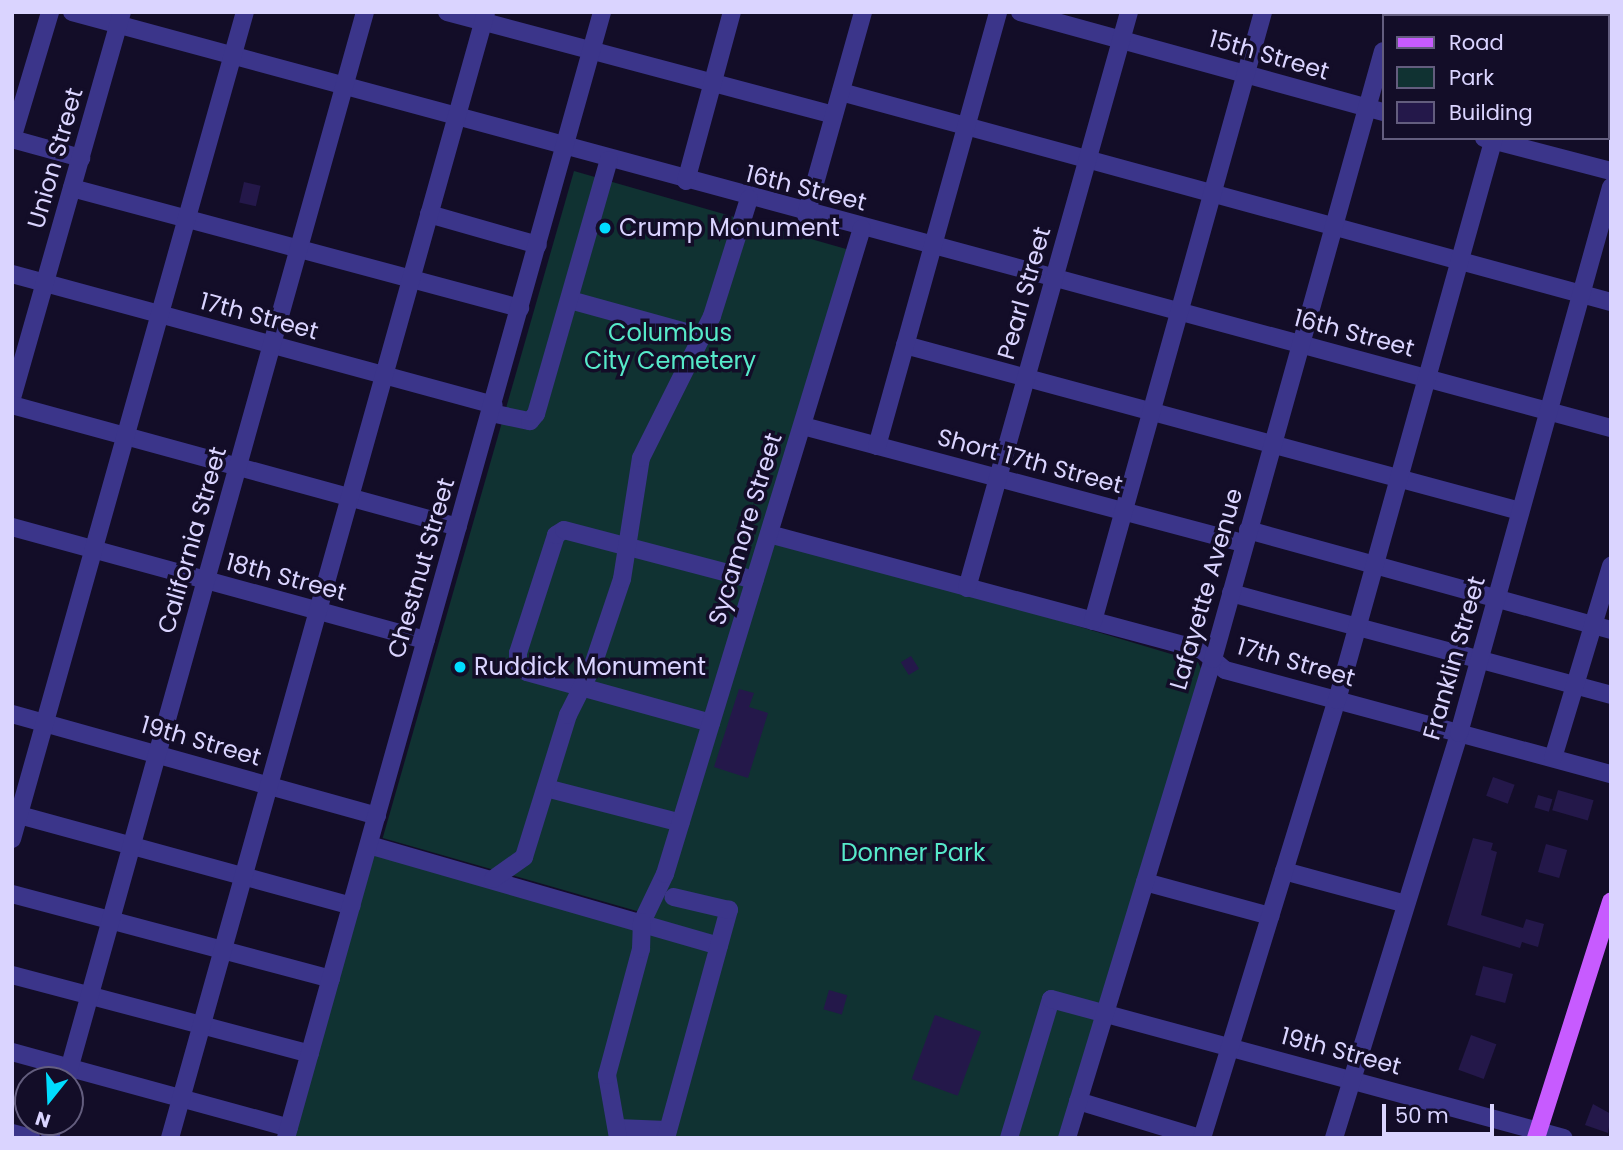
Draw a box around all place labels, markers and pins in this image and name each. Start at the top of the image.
place label: Crump Monument [619,214,840,242]
marker: Crump Monument [597,220,613,236]
place label: Ruddick Monument [474,653,706,681]
marker: Ruddick Monument [452,659,468,675]

